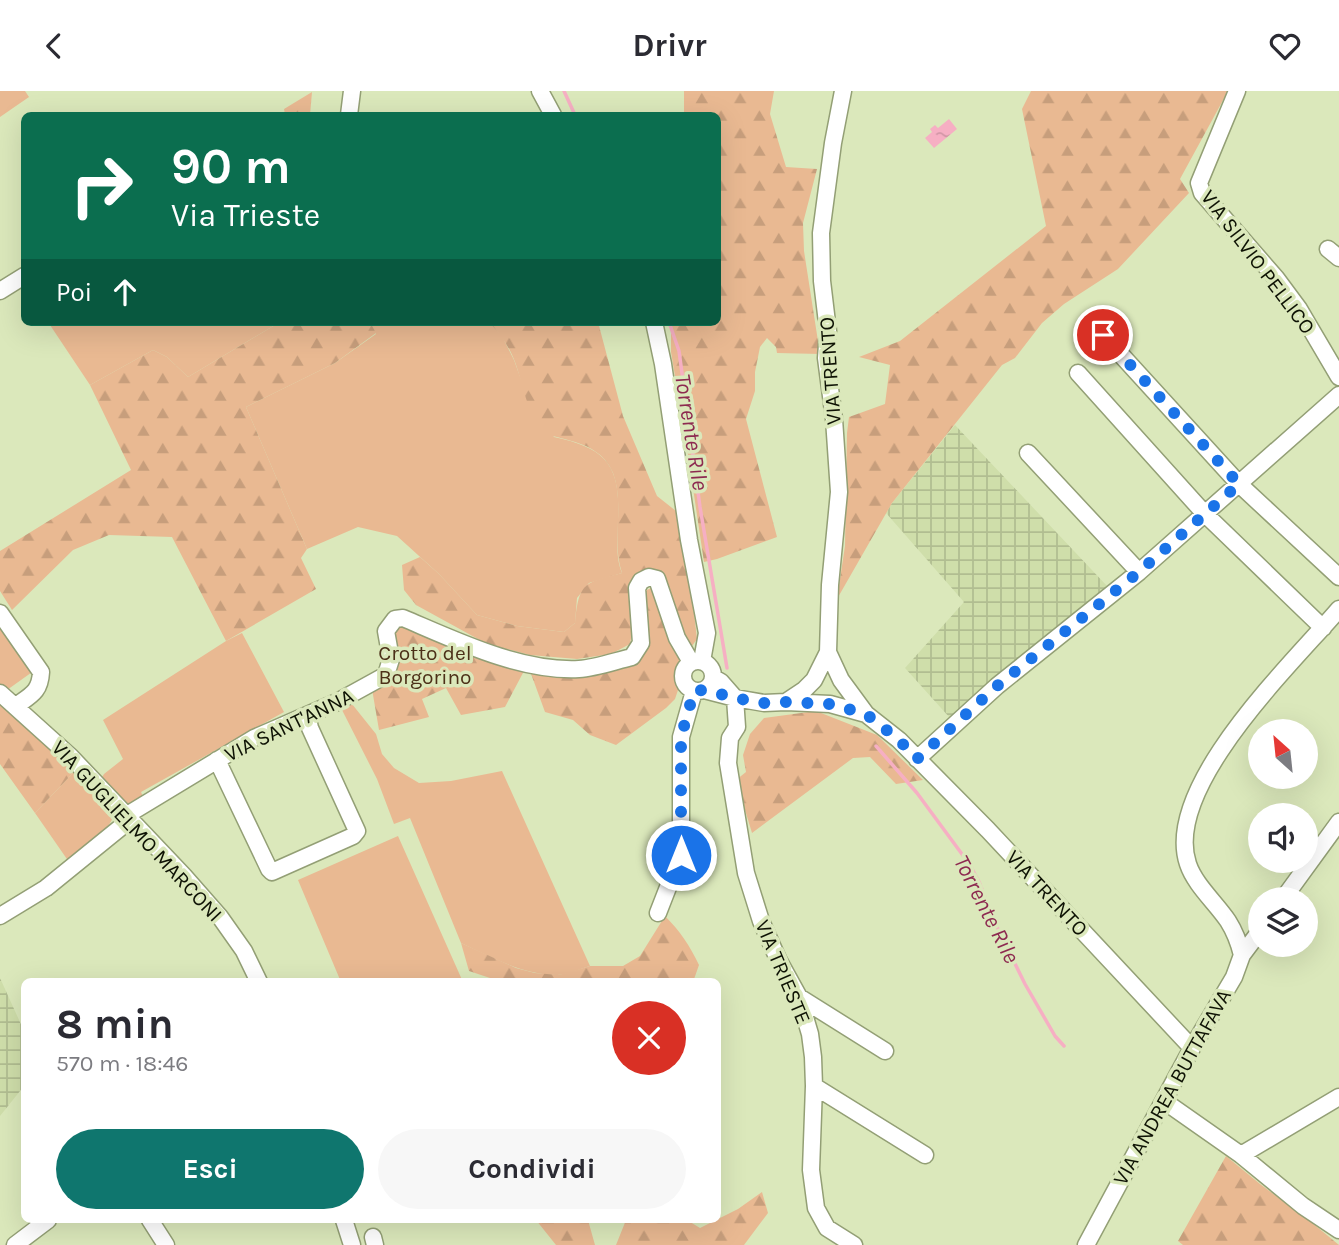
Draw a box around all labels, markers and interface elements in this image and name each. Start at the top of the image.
icon: back [35,27,73,65]
text: Drivr [632,27,707,64]
icon: heart [1266,27,1304,65]
text: 90 m [171,138,291,195]
icon: right [56,140,147,231]
street label: VIA SILVIO PELLICO [1196,185,1320,339]
text: Via Trieste [171,197,320,234]
icon: ahead [106,273,144,311]
text: Poi [56,277,92,308]
pin [1073,305,1133,365]
street label: VIA TRENTO [814,316,846,426]
icon: arrive [1084,316,1122,354]
water label: Torrente Rile [669,372,714,493]
park label: Crotto del Borgorino [378,641,472,689]
street label: VIA SANT'ANNA [221,684,357,766]
north arrow [1248,719,1318,789]
map controls [1248,719,1318,957]
street label: VIA GUGLIELMO MARCONI [47,736,227,926]
button: sound [1248,803,1318,873]
position arrow [644,818,718,892]
street label: VIA TRENTO [1001,845,1093,941]
water label: Torrente Rile [948,851,1025,968]
button: layers [1248,887,1318,957]
street label: VIA TRIESTE [750,916,816,1028]
street label: VIA ANDREA BUTTAFAVA [1108,985,1236,1189]
text: 8 min [56,999,174,1049]
button: close [612,1001,686,1075]
text: 570 m · 18:46 [56,1050,189,1077]
button: Esci [56,1129,364,1209]
button: Condividi [378,1129,686,1209]

